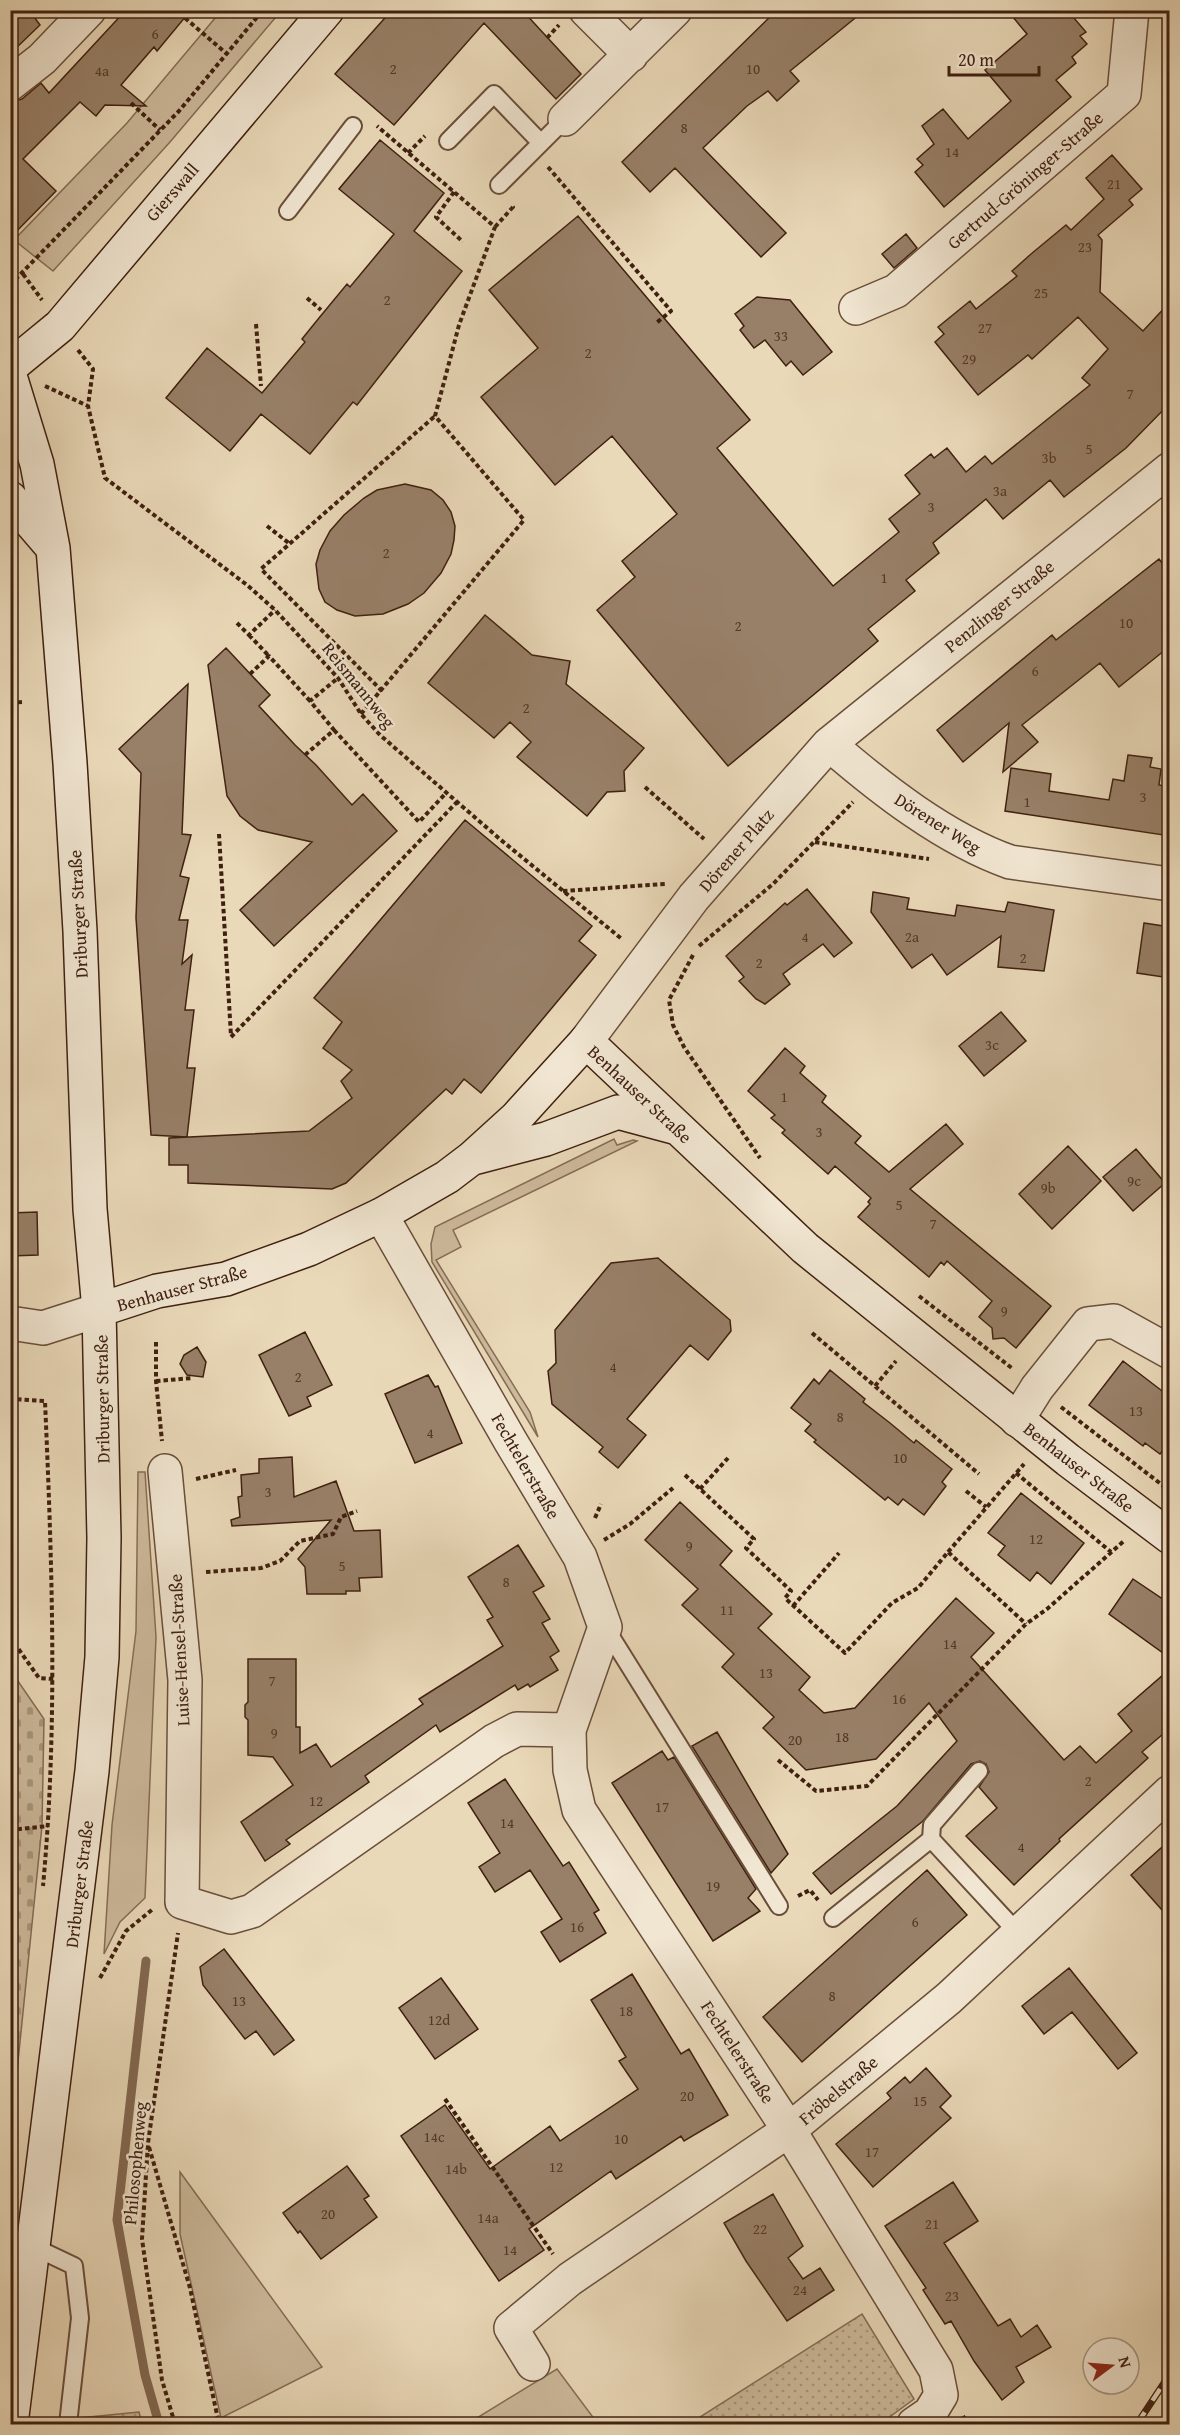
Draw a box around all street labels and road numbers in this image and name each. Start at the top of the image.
street label: Gertrud-Gröninger-Straße [941,104,1109,256]
street label: Gierswall [139,157,205,227]
street label: Penzlinger Straße [938,553,1060,659]
street label: Reismannweg [316,636,402,734]
street label: Dörener Weg [889,786,987,860]
street label: Dörener Platz [692,802,780,898]
street label: Driburger Straße [61,849,95,979]
street label: Benhauser Straße [582,1038,698,1150]
street label: Benhauser Straße [114,1258,250,1318]
street label: Driburger Straße [87,1334,117,1464]
street label: Fechtelerstraße [485,1408,567,1524]
street label: Benhauser Straße [1018,1415,1140,1519]
street label: Luise-Hensel-Straße [162,1573,196,1727]
street label: Driburger Straße [58,1819,100,1949]
street label: Fechtelerstraße [694,1995,782,2109]
street label: Fröbelstraße [792,2049,884,2131]
street label: Philosophenweg [116,2100,154,2226]

